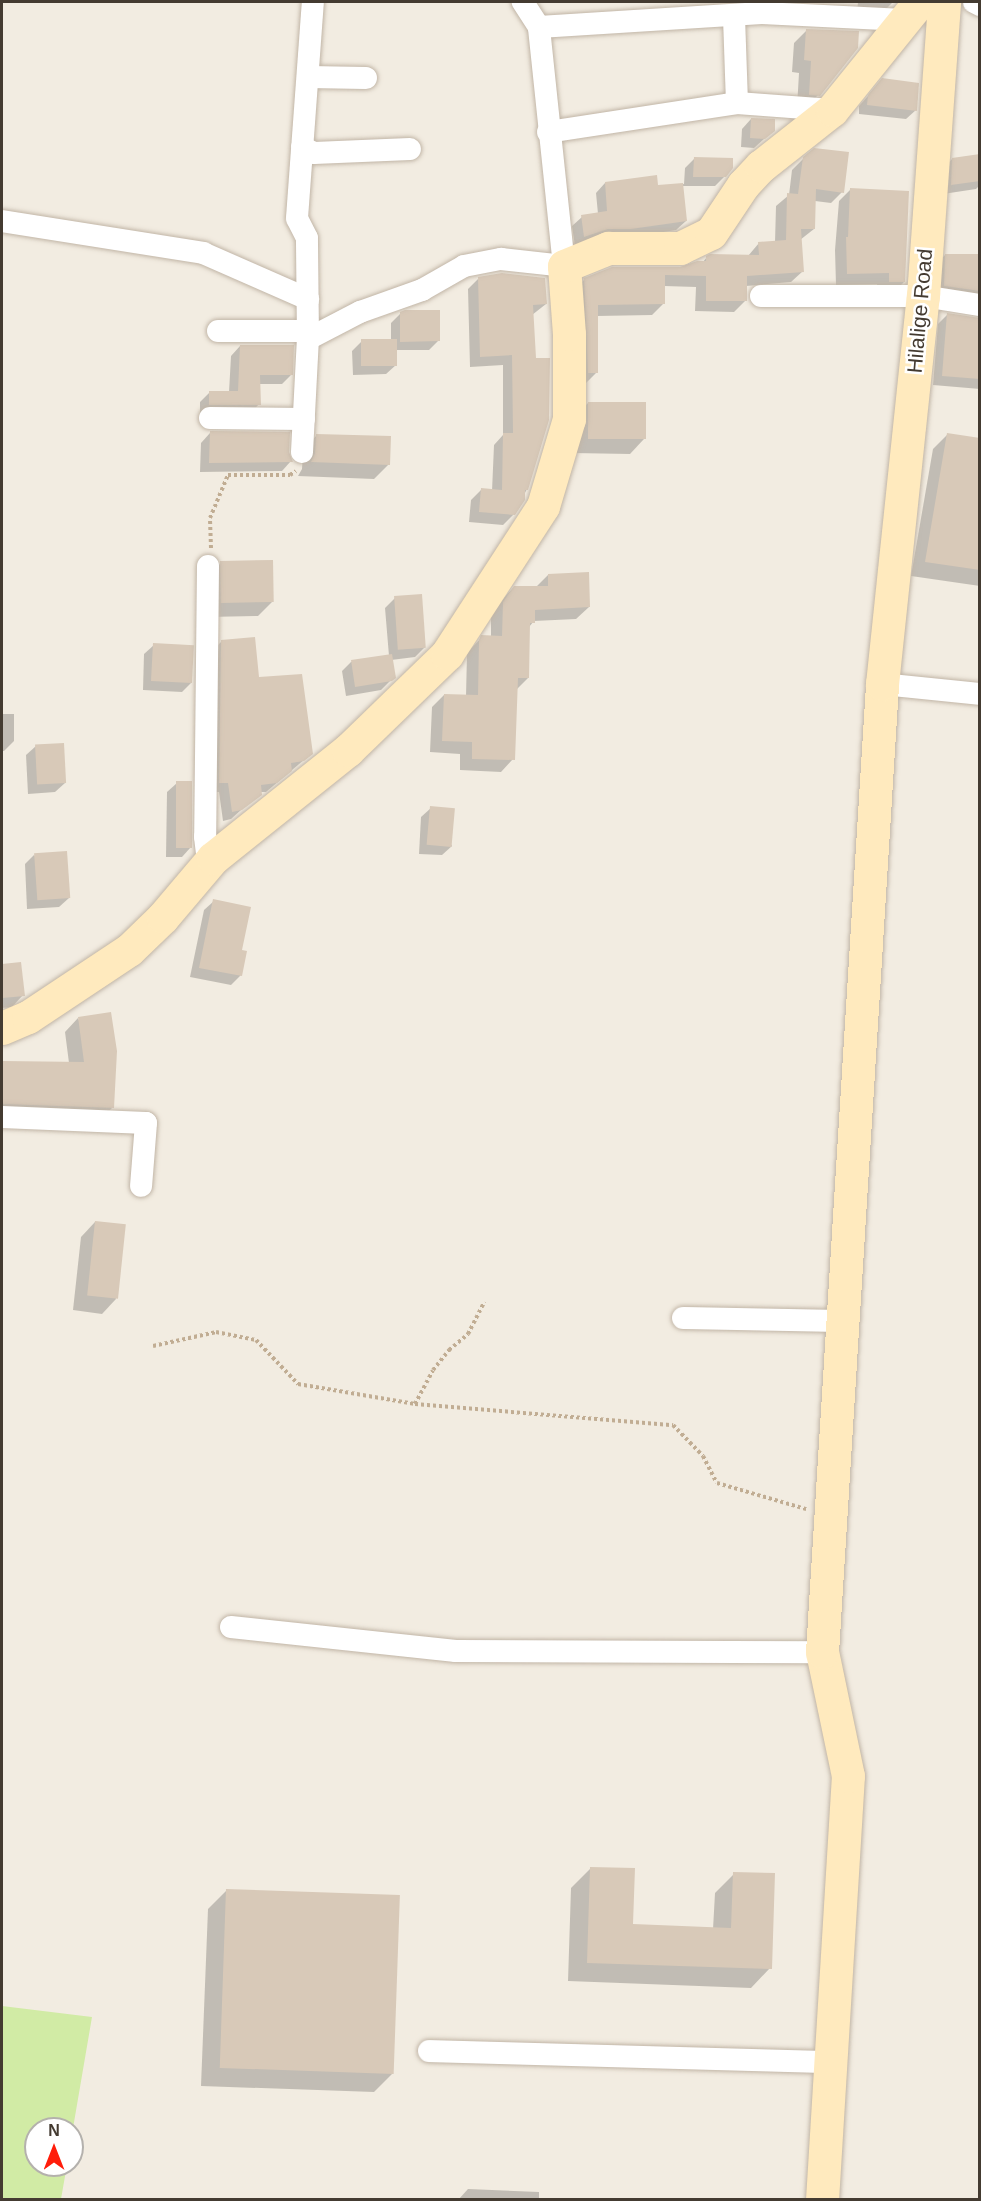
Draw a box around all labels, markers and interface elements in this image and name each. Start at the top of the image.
street label: Hilalige Road [902,248,938,374]
north arrow [24,2117,84,2177]
text: N [48,2122,60,2139]

